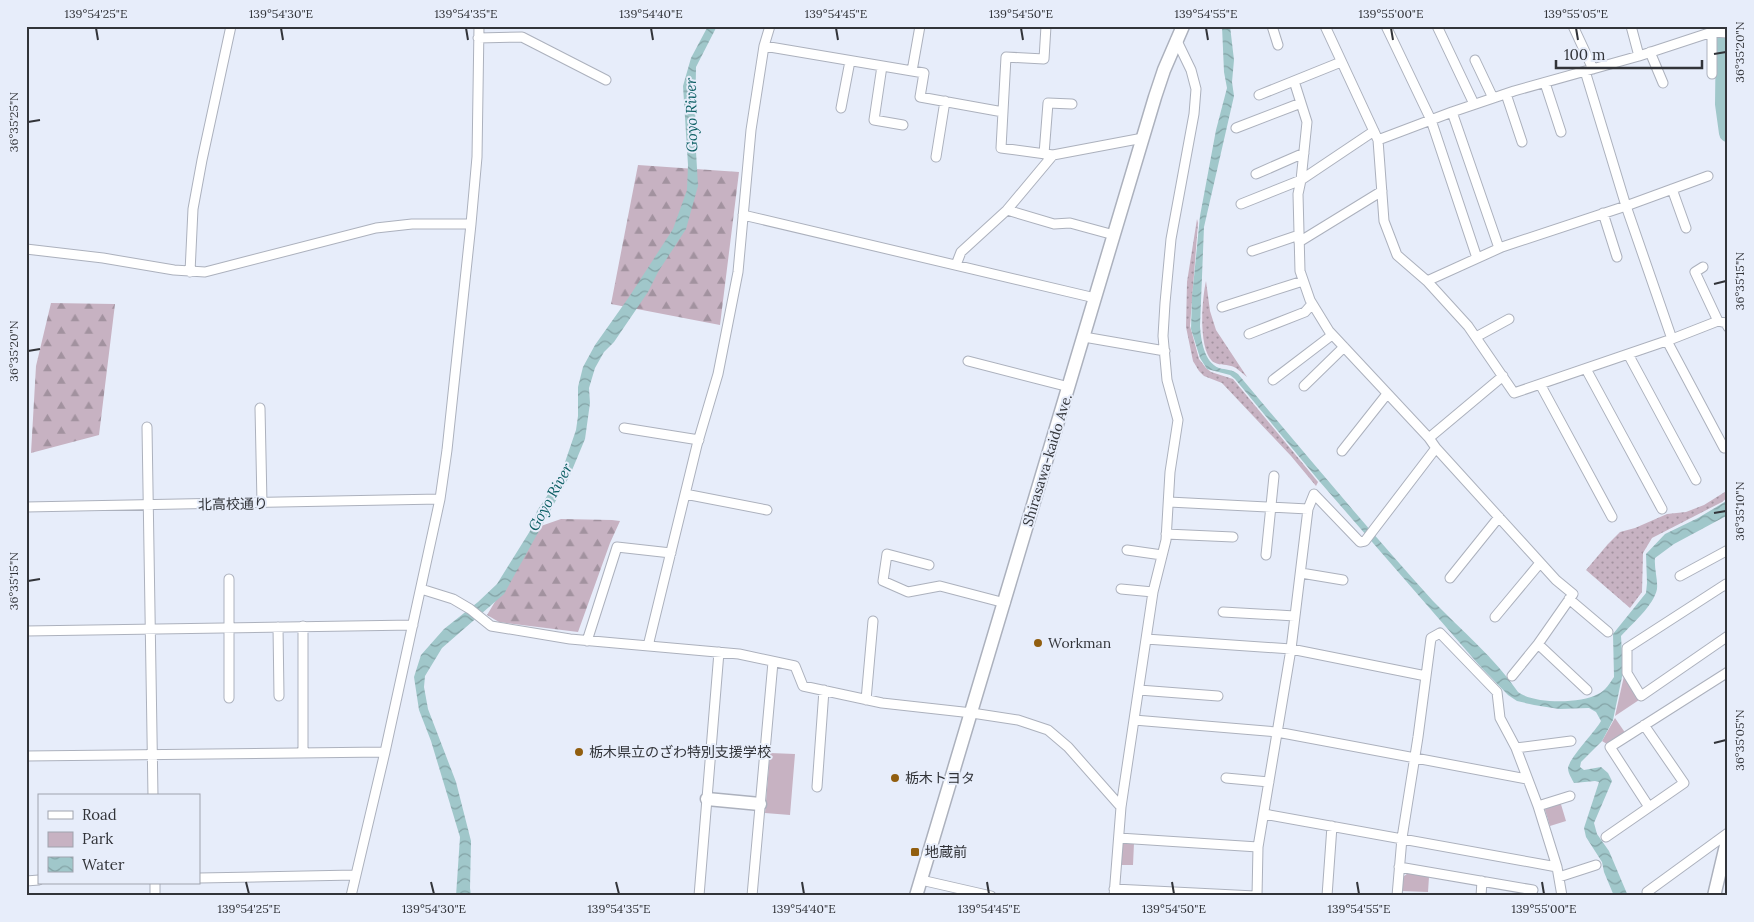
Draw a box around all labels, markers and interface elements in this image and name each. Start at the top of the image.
text: 139°54'25"E [65,6,127,21]
text: 139°54'30"E [249,6,313,21]
text: 139°54'35"E [434,6,498,21]
text: 139°54'40"E [619,6,683,21]
text: 139°54'45"E [805,6,867,21]
text: 139°54'50"E [989,6,1053,21]
text: 139°54'55"E [1175,6,1237,21]
text: 139°55'00"E [1359,6,1423,21]
text: 139°55'05"E [1544,6,1608,21]
text: 36°35'20"N [1732,21,1747,83]
scale bar [1556,38,1703,70]
text: 100 m [1564,45,1605,64]
water label: Goyo River [681,77,701,153]
text: 36°35'25"N [6,92,21,152]
text: 36°35'15"N [1732,252,1747,310]
text: 36°35'20"N [6,320,21,382]
street label: Shirasawa-kaido Ave. [1018,392,1076,528]
water label: Goyo River [524,460,576,534]
text: 36°35'10"N [1732,481,1747,541]
street label: 北高校通り [198,494,268,514]
text: 36°35'15"N [6,552,21,610]
place label: Workman [1048,634,1112,652]
marker: Workman [1032,637,1044,649]
text: 36°35'05"N [1732,709,1747,771]
place label: 栃木県立のざわ特別支援学校 [589,743,771,761]
marker: 栃木県立のざわ特別支援学校 [573,746,585,758]
place label: 栃木トヨタ [905,769,975,787]
marker: 栃木トヨタ [889,772,901,784]
legend [38,794,200,884]
text: Road [82,805,117,824]
text: Park [82,829,113,848]
place label: 地蔵前 [925,843,967,861]
marker: 地蔵前 [909,846,921,858]
text: Water [82,855,125,874]
text: 139°54'25"E [218,901,280,916]
text: 139°54'30"E [402,901,466,916]
text: 139°54'35"E [587,901,651,916]
text: 139°54'40"E [772,901,836,916]
text: 139°54'45"E [958,901,1020,916]
text: 139°54'50"E [1142,901,1206,916]
text: 139°54'55"E [1328,901,1390,916]
text: 139°55'00"E [1512,901,1576,916]

